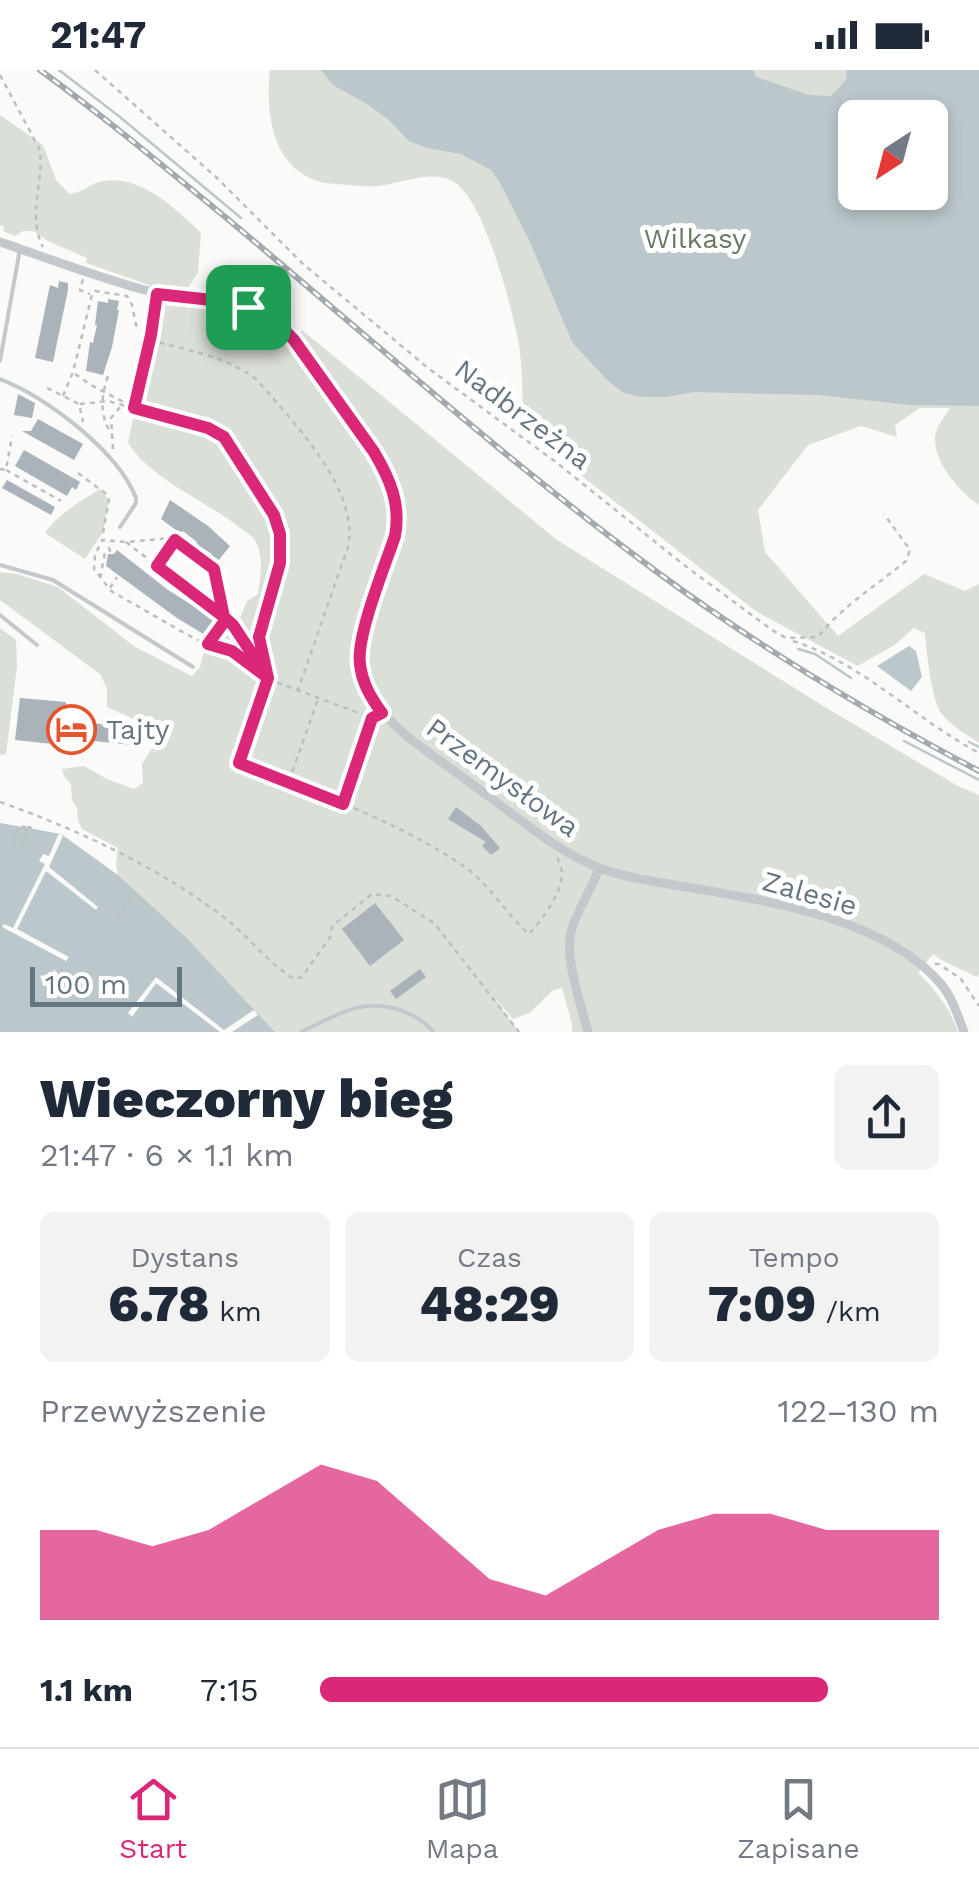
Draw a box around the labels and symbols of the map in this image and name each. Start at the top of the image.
north arrow [838,100,948,210]
park label: Wilkasy [644,222,747,255]
pin [206,265,291,350]
street label: Nadbrzeżna [448,353,597,476]
hotel icon: Tajty [45,703,97,755]
street label: Przemysłowa [420,711,585,844]
place label: Tajty [106,713,170,746]
street label: Zalesie [759,864,861,923]
scale bar [30,962,182,1006]

